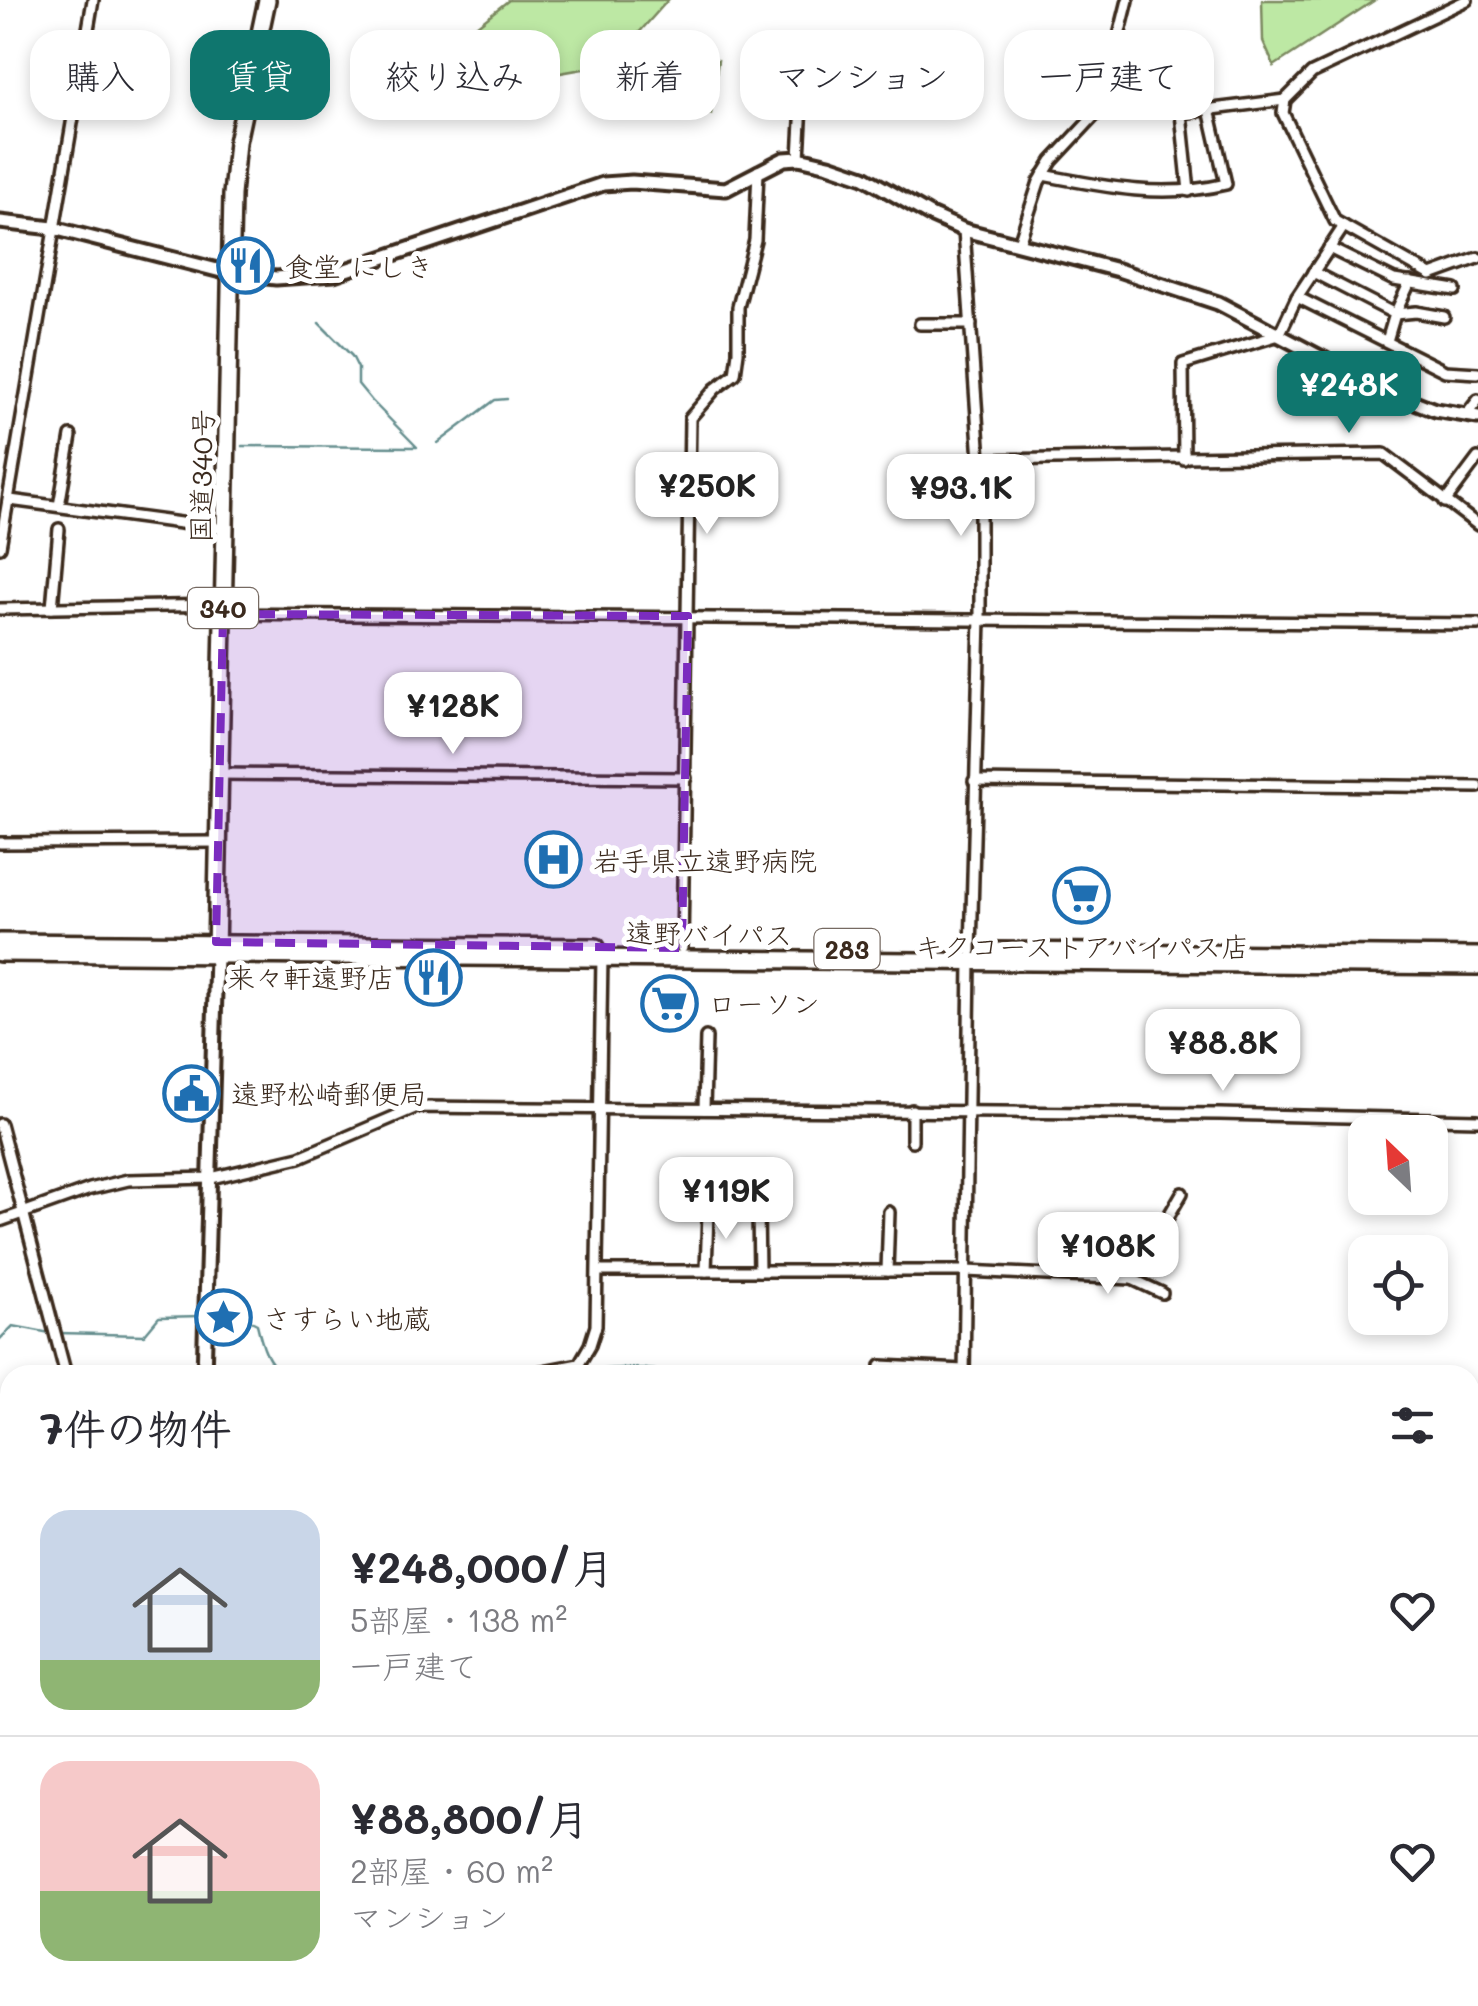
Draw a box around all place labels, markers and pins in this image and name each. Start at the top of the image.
restaurant icon: 食堂 にしき [216,236,276,296]
place label: 食堂 にしき [285,248,434,284]
pin: ¥248K [1279,351,1419,436]
pin: ¥250K [637,452,777,537]
pin: ¥93.1K [880,454,1042,539]
pin: ¥128K [383,672,523,757]
hospital icon: 岩手県立遠野病院 [524,830,584,890]
place label: 岩手県立遠野病院 [593,842,817,878]
supermarket icon: キクコーストアバイパス店 [1052,865,1112,925]
place label: キクコーストアバイパス店 [915,928,1249,964]
restaurant icon: 来々軒遠野店 [404,947,464,1007]
place label: 来々軒遠野店 [227,959,395,995]
supermarket icon: ローソン [639,973,699,1033]
place label: ローソン [708,985,820,1021]
pin: ¥88.8K [1142,1009,1304,1094]
public building icon: 遠野松崎郵便局 [162,1063,222,1123]
place label: 遠野松崎郵便局 [231,1075,427,1111]
pin: ¥119K [656,1157,796,1242]
pin: ¥108K [1038,1212,1178,1297]
place icon: さすらい地蔵 [194,1288,254,1348]
place label: さすらい地蔵 [263,1300,431,1336]

